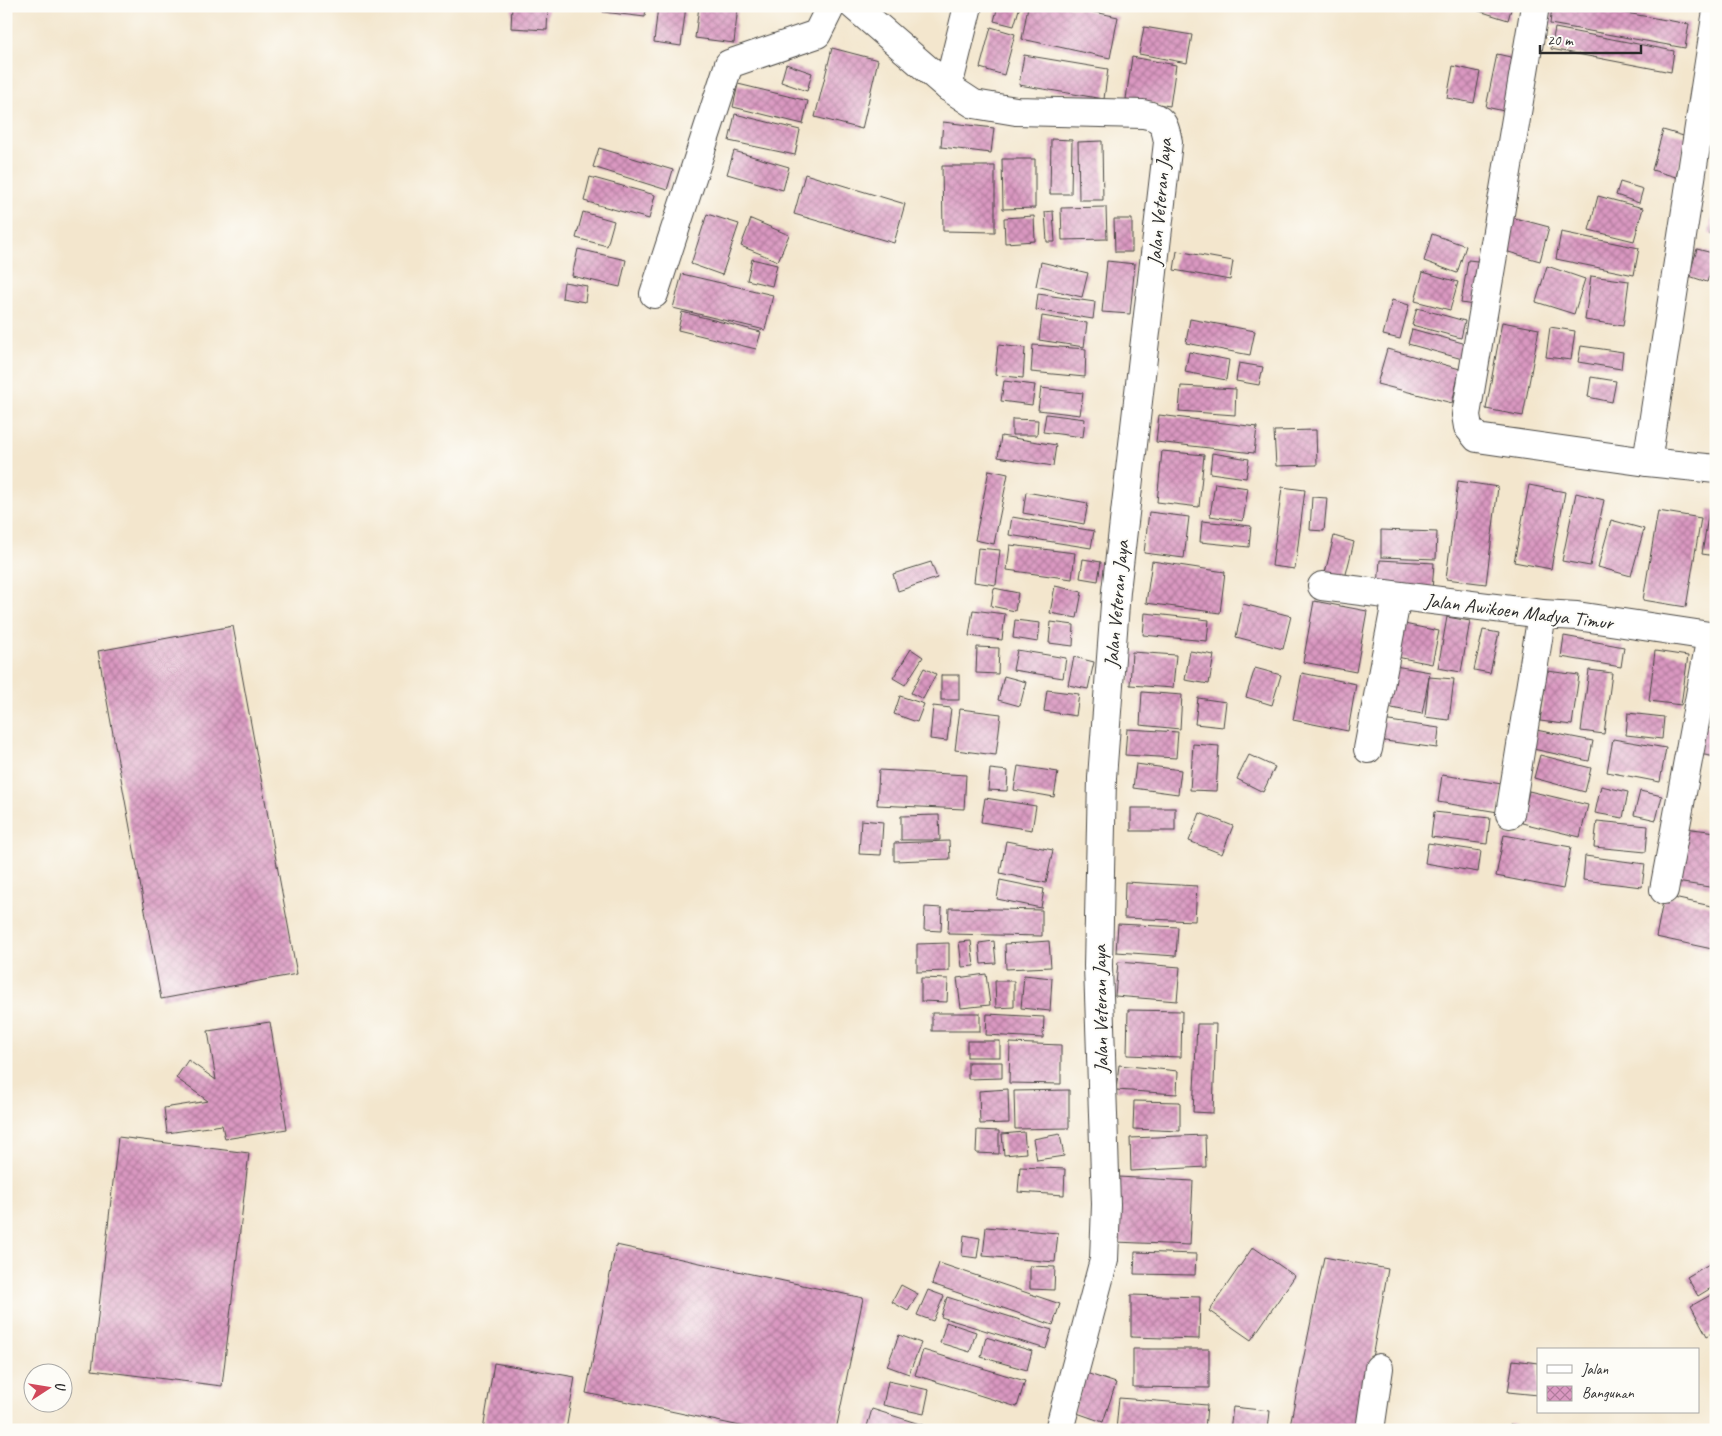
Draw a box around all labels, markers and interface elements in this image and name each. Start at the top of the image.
scale bar [1540,22,1641,54]
text: 20 m [1547,31,1574,50]
street label: Jalan Veteran Jaya [1141,136,1178,268]
street label: Jalan Veteran Jaya [1098,538,1135,670]
street label: Jalan Awikoen Madya Timur [1422,587,1616,636]
street label: Jalan Veteran Jaya [1087,944,1114,1074]
legend [1537,1348,1700,1414]
text: Jalan [1581,1360,1609,1379]
north arrow [22,1364,72,1414]
text: U [51,1380,70,1394]
text: Bangunan [1582,1384,1635,1403]

